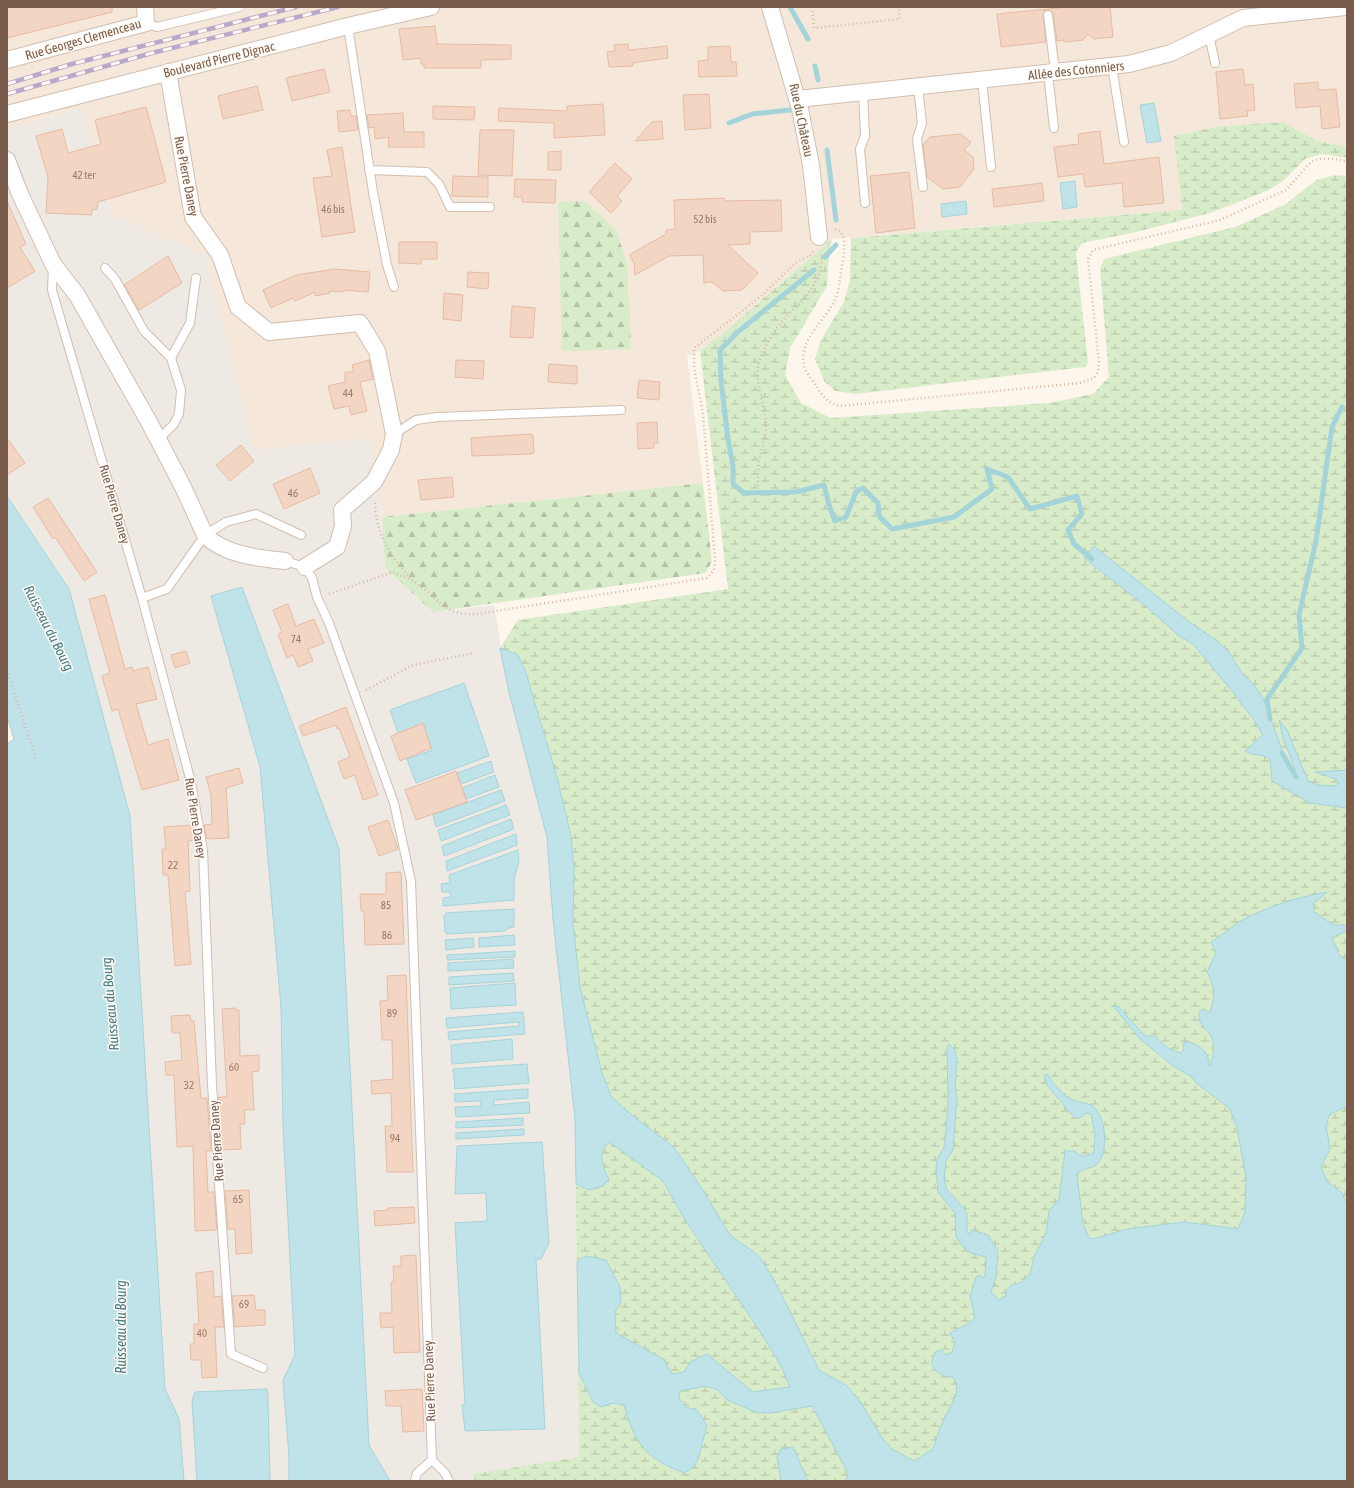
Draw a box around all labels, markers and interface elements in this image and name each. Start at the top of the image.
street label: Rue Georges Clemenceau [23,16,143,63]
street label: Boulevard Pierre Dignac [162,38,276,81]
street label: Allée des Cotonniers [1027,58,1125,83]
street label: Rue du Château [786,82,817,158]
street label: Rue Pierre Daney [171,135,202,218]
house number: 42 ter [72,169,96,181]
house number: 46 bis [321,203,345,215]
house number: 52 bis [693,213,717,225]
house number: 44 [343,387,353,399]
street label: Rue Pierre Daney [96,463,133,546]
house number: 46 [288,487,298,499]
water label: Ruisseau du Bourg [21,583,77,673]
house number: 74 [291,633,301,645]
street label: Rue Pierre Daney [182,777,209,860]
house number: 22 [168,859,178,871]
house number: 85 [381,899,391,911]
house number: 86 [382,929,392,941]
water label: Ruisseau du Bourg [98,957,122,1051]
house number: 89 [387,1007,397,1019]
house number: 60 [229,1061,239,1073]
house number: 32 [184,1079,194,1091]
street label: Rue Pierre Daney [206,1099,227,1182]
house number: 94 [390,1132,400,1144]
house number: 65 [233,1193,243,1205]
water label: Ruisseau du Bourg [113,1280,129,1374]
house number: 69 [239,1298,249,1310]
house number: 40 [197,1327,207,1339]
street label: Rue Pierre Daney [421,1339,438,1422]

